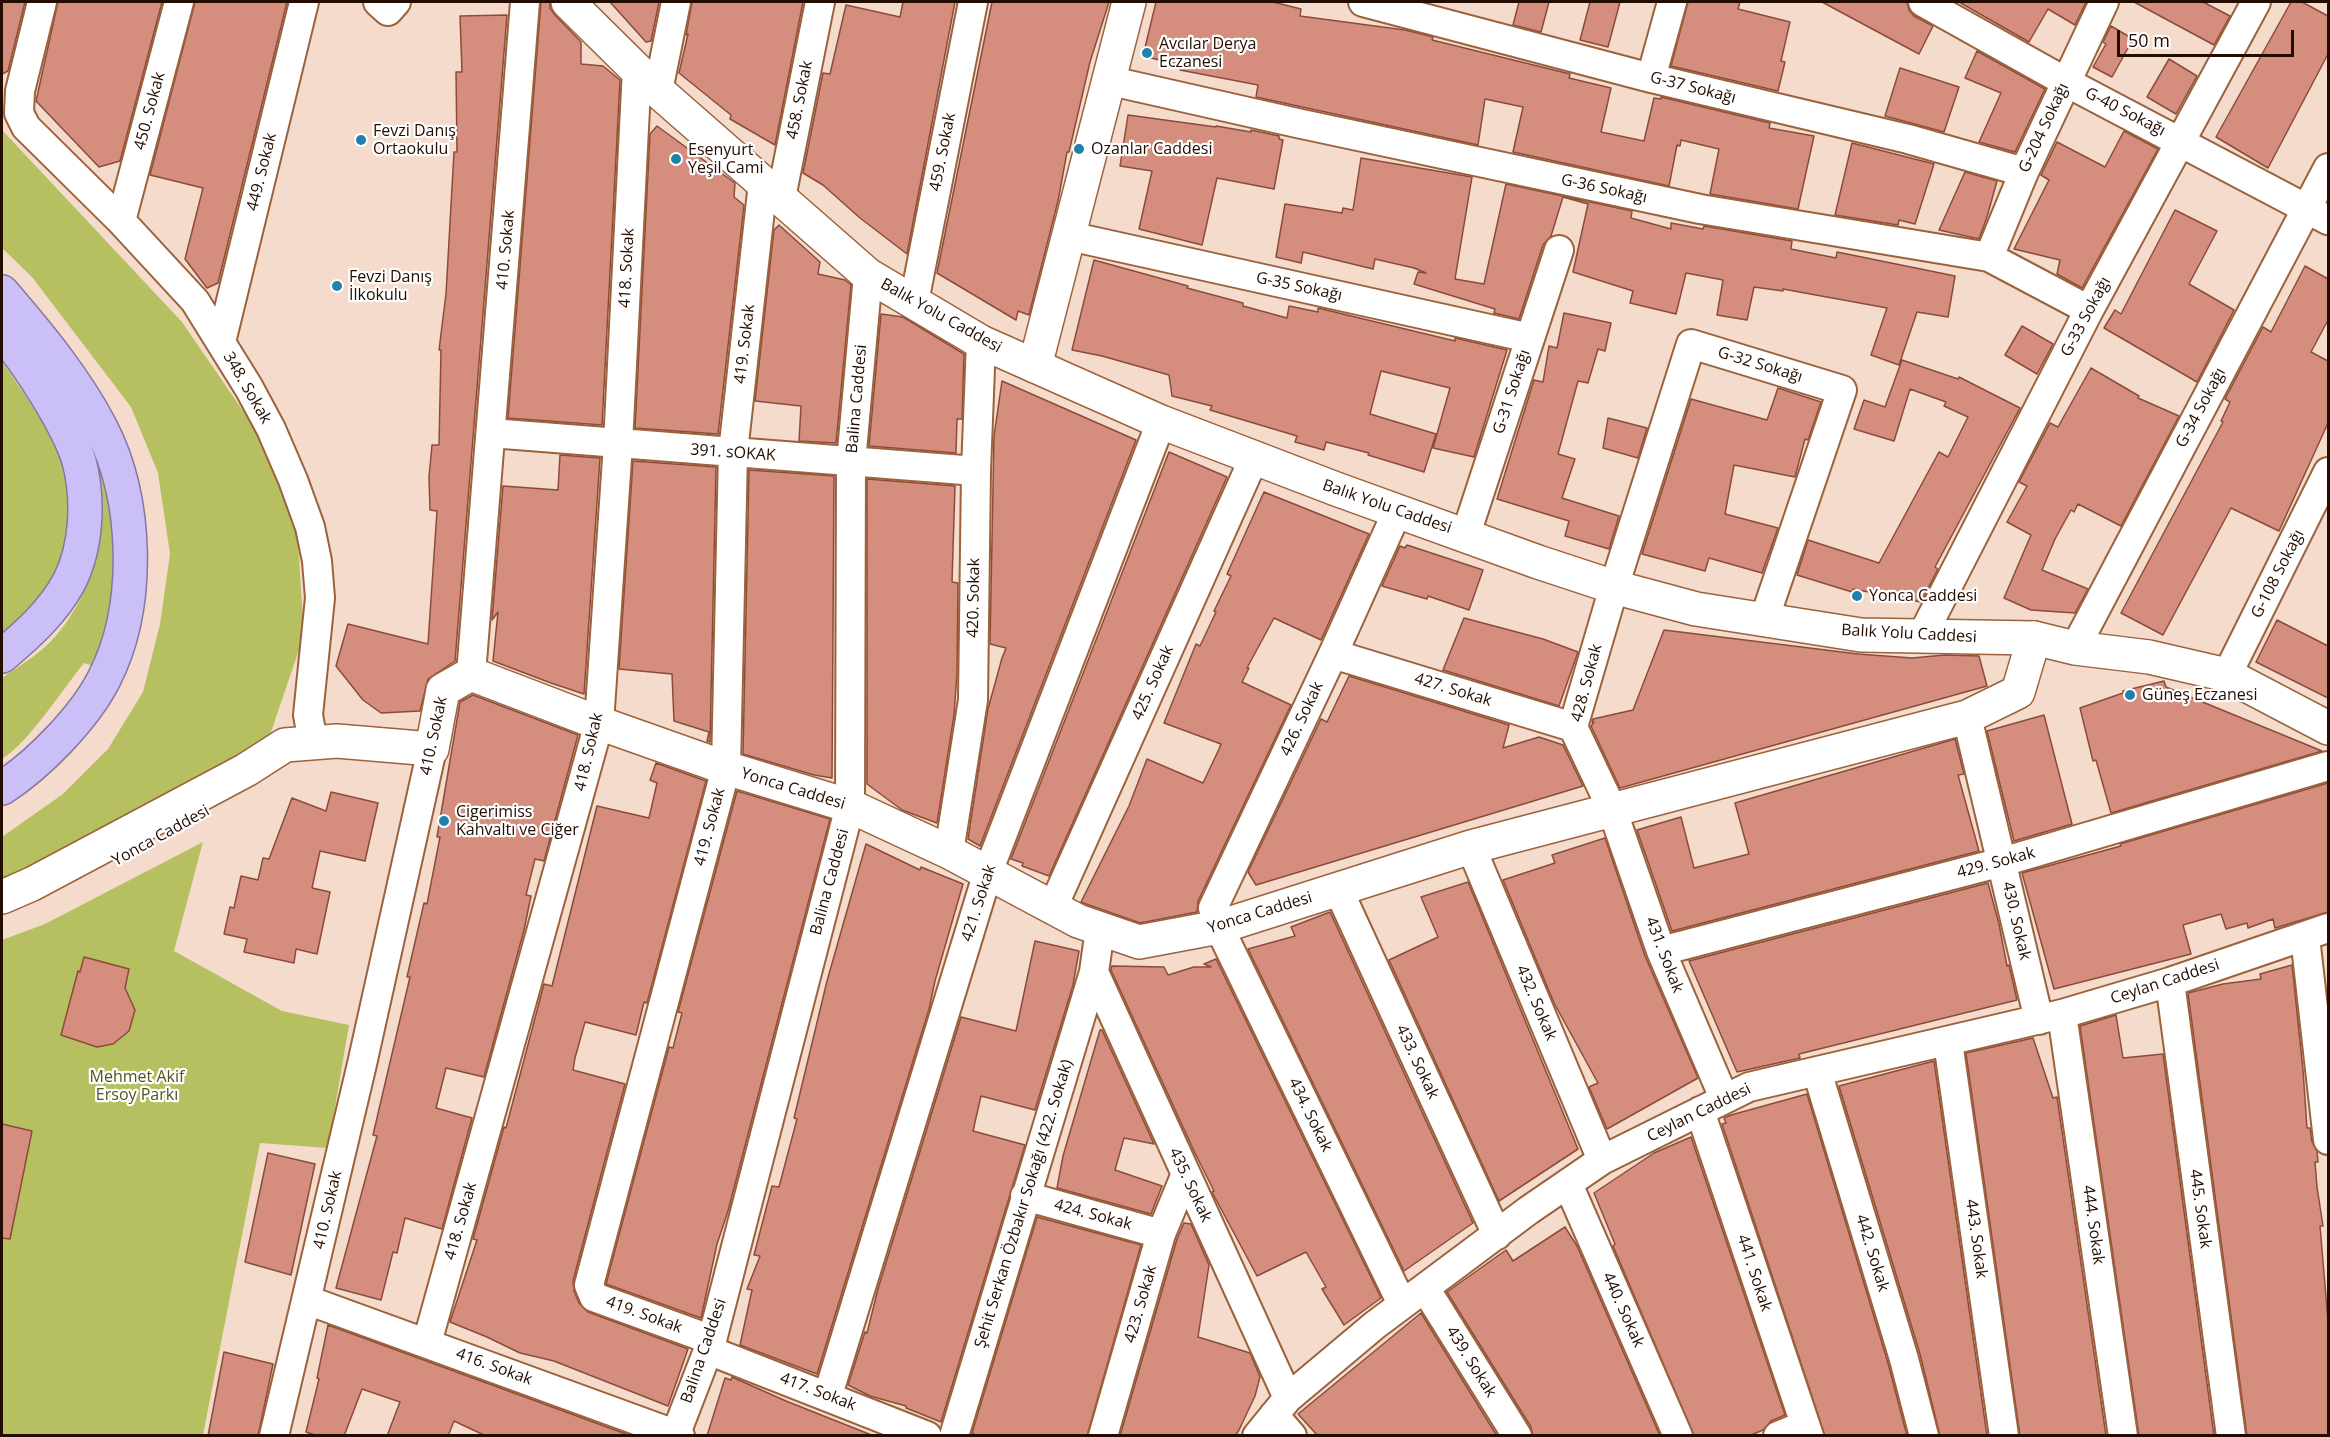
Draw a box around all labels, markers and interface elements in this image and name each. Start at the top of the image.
scale bar [2120,18,2297,56]
text: 50 m [2128,28,2170,52]
place label: Avcılar Derya Eczanesi [1159,34,1256,72]
marker: Avcılar Derya Eczanesi [1140,46,1154,60]
street label: 458. Sokak [783,59,817,141]
street label: G-37 Sokağı [1648,68,1738,108]
street label: 450. Sokak [130,70,170,152]
street label: G-204 Sokağı [2015,80,2073,176]
street label: G-40 Sokağı [2082,84,2168,140]
street label: 459. Sokak [926,111,960,193]
place label: Fevzi Danış Ortaokulu [373,121,456,159]
street label: 449. Sokak [243,131,281,213]
marker: Fevzi Danış Ortaokulu [354,133,368,147]
place label: Ozanlar Caddesi [1091,139,1212,159]
place label: Esenyurt Yeşil Cami [688,140,764,178]
marker: Ozanlar Caddesi [1072,142,1086,156]
marker: Esenyurt Yeşil Cami [669,152,683,166]
street label: G-36 Sokağı [1559,170,1649,208]
street label: 410. Sokak [493,209,519,291]
street label: 418. Sokak [615,228,639,308]
place label: Fevzi Danış İlkokulu [349,267,432,305]
street label: G-35 Sokağı [1254,268,1344,306]
street label: G-33 Sokağı [2057,274,2115,360]
street label: Balık Yolu Caddesi [877,275,1005,357]
marker: Fevzi Danış İlkokulu [330,279,344,293]
street label: 419. Sokak [731,303,759,385]
street label: G-32 Sokağı [1715,343,1805,387]
street label: Balina Caddesi [843,344,871,454]
street label: G-31 Sokağı [1489,347,1535,437]
street label: 348. Sokak [219,349,275,427]
street label: G-34 Sokağı [2172,365,2230,451]
street label: 391. sOKAK [690,440,776,466]
street label: Balık Yolu Caddesi [1320,476,1454,538]
street label: G-108 Sokağı [2247,527,2309,621]
street label: 420. Sokak [964,558,984,638]
place label: Yonca Caddesi [1869,586,1977,606]
marker: Yonca Caddesi [1850,589,1864,603]
street label: Balık Yolu Caddesi [1841,621,1977,647]
street label: 428. Sokak [1567,642,1607,724]
street label: 425. Sokak [1128,643,1178,723]
street label: 427. Sokak [1412,669,1494,711]
street label: 426. Sokak [1276,679,1328,759]
place label: Güneş Eczanesi [2142,685,2257,705]
marker: Güneş Eczanesi [2123,688,2137,702]
street label: 410. Sokak [416,695,452,777]
street label: 418. Sokak [571,711,607,793]
street label: Yonca Caddesi [738,764,848,814]
street label: 419. Sokak [690,786,730,868]
street label: Yonca Caddesi [109,801,213,871]
place label: Cigerimiss Kahvaltı ve Ciğer [456,802,579,840]
marker: Cigerimiss Kahvaltı ve Ciğer [437,814,451,828]
street label: Balina Caddesi [807,827,853,937]
street label: 429. Sokak [1955,843,2037,883]
street label: 421. Sokak [958,862,1000,944]
street label: 430. Sokak [1998,880,2034,962]
street label: Yonca Caddesi [1205,888,1315,938]
street label: 431. Sokak [1641,914,1687,996]
street label: Ceylan Caddesi [2108,955,2222,1009]
street label: 432. Sokak [1512,962,1560,1044]
street label: 433. Sokak [1391,1022,1443,1102]
street label: Şehit Serkan Özbakır Sokağı (422. Sokak) [971,1057,1077,1351]
park label: Mehmet Akif Ersoy Parkı [90,1067,184,1105]
street label: 434. Sokak [1284,1075,1336,1155]
street label: Ceylan Caddesi [1644,1080,1754,1146]
street label: 435. Sokak [1164,1145,1216,1225]
street label: 445. Sokak [2185,1168,2215,1250]
street label: 410. Sokak [310,1169,346,1251]
street label: 418. Sokak [441,1180,481,1262]
street label: 444. Sokak [2078,1184,2108,1266]
street label: 424. Sokak [1052,1195,1134,1235]
street label: 443. Sokak [1961,1198,1991,1280]
street label: 442. Sokak [1851,1212,1893,1294]
street label: 441. Sokak [1733,1232,1775,1314]
street label: 423. Sokak [1121,1263,1161,1345]
street label: 440. Sokak [1598,1270,1648,1350]
street label: 419. Sokak [603,1292,685,1338]
street label: Balina Caddesi [677,1296,731,1406]
street label: 439. Sokak [1442,1323,1500,1401]
street label: 416. Sokak [453,1344,535,1390]
street label: 417. Sokak [777,1369,859,1415]

